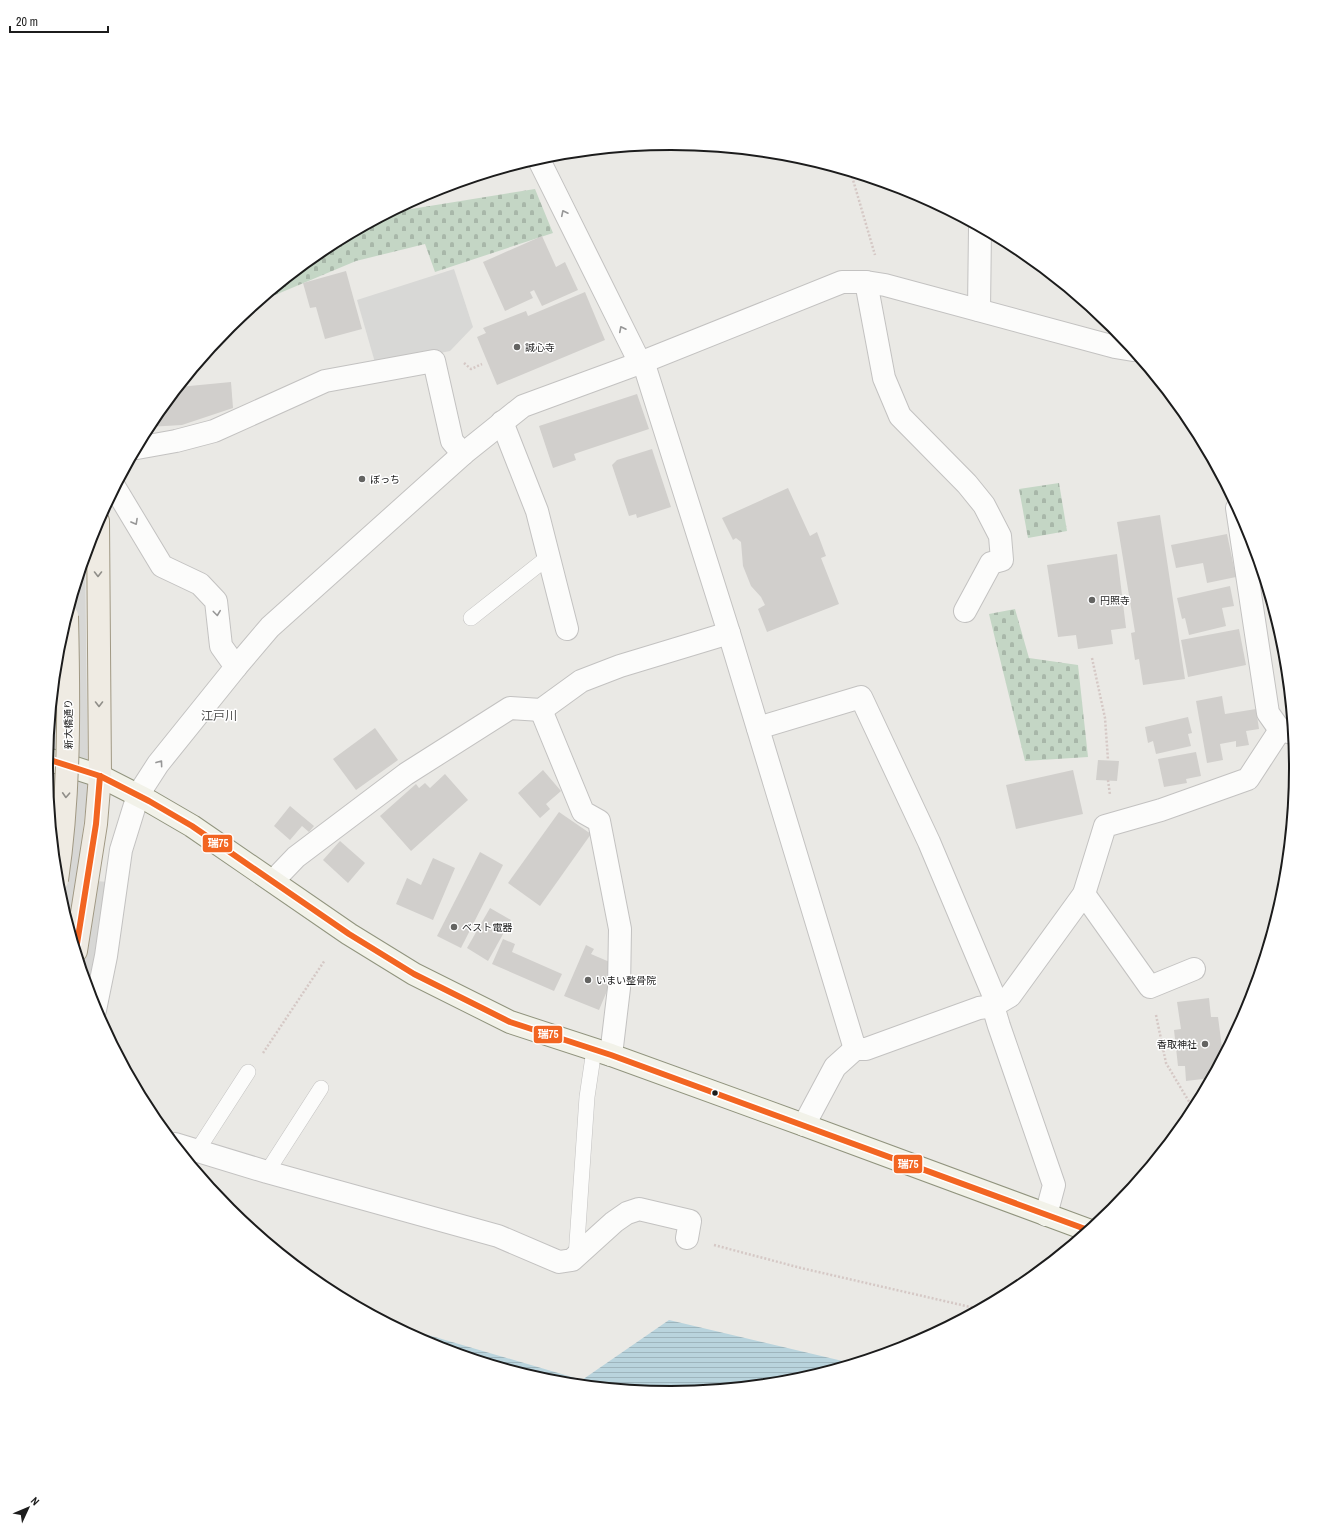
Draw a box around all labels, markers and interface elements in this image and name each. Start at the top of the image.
scale bar [10,8,108,34]
text: 20 m [16,14,38,30]
one-way arrow [561,209,568,217]
one-way arrow [620,325,627,333]
place label: 誠心寺 [525,341,555,354]
marker: 誠心寺 [512,342,522,352]
place label: ぼっち [370,473,400,486]
marker: ぼっち [357,474,367,484]
one-way arrow [130,518,137,525]
one-way arrow [94,571,102,577]
place label: 円照寺 [1100,594,1130,607]
marker: 円照寺 [1087,595,1097,605]
one-way arrow [213,610,222,616]
street label: 新大橋通り [62,699,75,749]
one-way arrow [95,701,103,707]
district label: 江戸川 [201,708,237,724]
one-way arrow [155,760,162,767]
one-way arrow [62,792,71,798]
line badge: 瑞75 [202,834,233,853]
text: 瑞75 [207,836,229,850]
place label: ベスト電器 [462,921,512,934]
marker: ベスト電器 [449,922,459,932]
place label: いまい整骨院 [596,974,656,987]
marker: いまい整骨院 [583,975,593,985]
line badge: 瑞75 [533,1025,563,1044]
text: 瑞75 [537,1027,559,1041]
place label: 香取神社 [1157,1038,1197,1051]
marker: 香取神社 [1200,1039,1210,1049]
unlabelled marker [710,1088,720,1098]
line badge: 瑞75 [893,1154,923,1174]
text: 瑞75 [897,1157,919,1171]
north arrow [8,1488,48,1528]
text: N [28,1494,42,1508]

